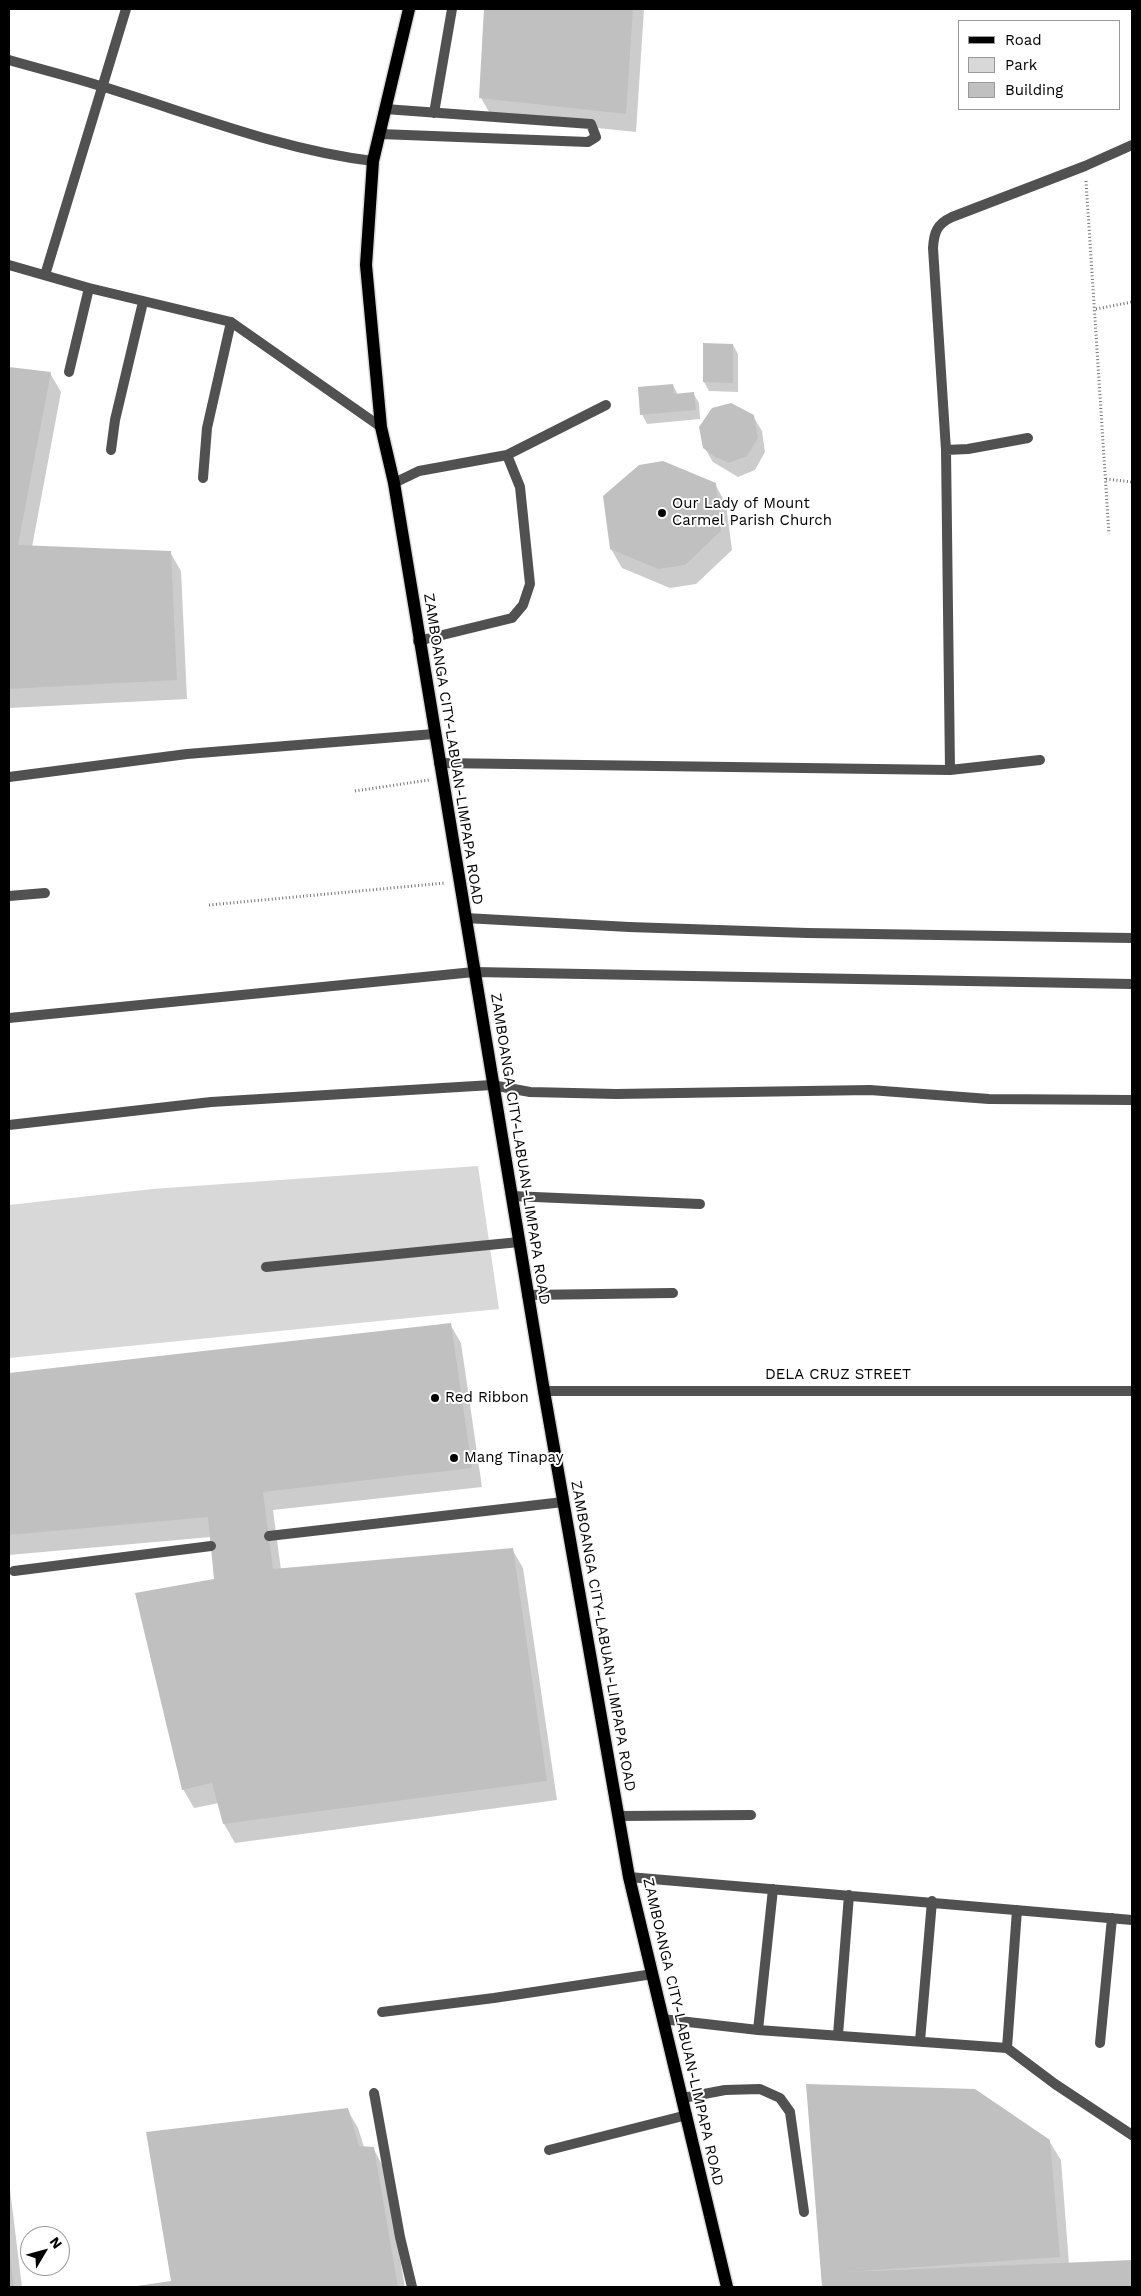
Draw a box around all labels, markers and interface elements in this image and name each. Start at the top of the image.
legend [958,20,1121,110]
text: Road [1005,31,1042,49]
text: Park [1005,56,1037,74]
text: Building [1005,81,1063,99]
place label: Our Lady of Mount Carmel Parish Church [672,495,832,530]
marker: Our Lady of Mount Carmel Parish Church [656,507,668,519]
street label: ZAMBOANGA CITY-LABUAN-LIMPAPA ROAD [419,592,487,906]
street label: ZAMBOANGA CITY-LABUAN-LIMPAPA ROAD [486,992,554,1306]
street label: DELA CRUZ STREET [765,1366,911,1384]
place label: Red Ribbon [445,1389,529,1407]
marker: Red Ribbon [429,1392,441,1404]
place label: Mang Tinapay [464,1449,563,1467]
marker: Mang Tinapay [448,1452,460,1464]
street label: ZAMBOANGA CITY-LABUAN-LIMPAPA ROAD [567,1479,639,1793]
street label: ZAMBOANGA CITY-LABUAN-LIMPAPA ROAD [639,1876,727,2188]
north arrow [20,2226,70,2276]
text: N [47,2234,66,2252]

